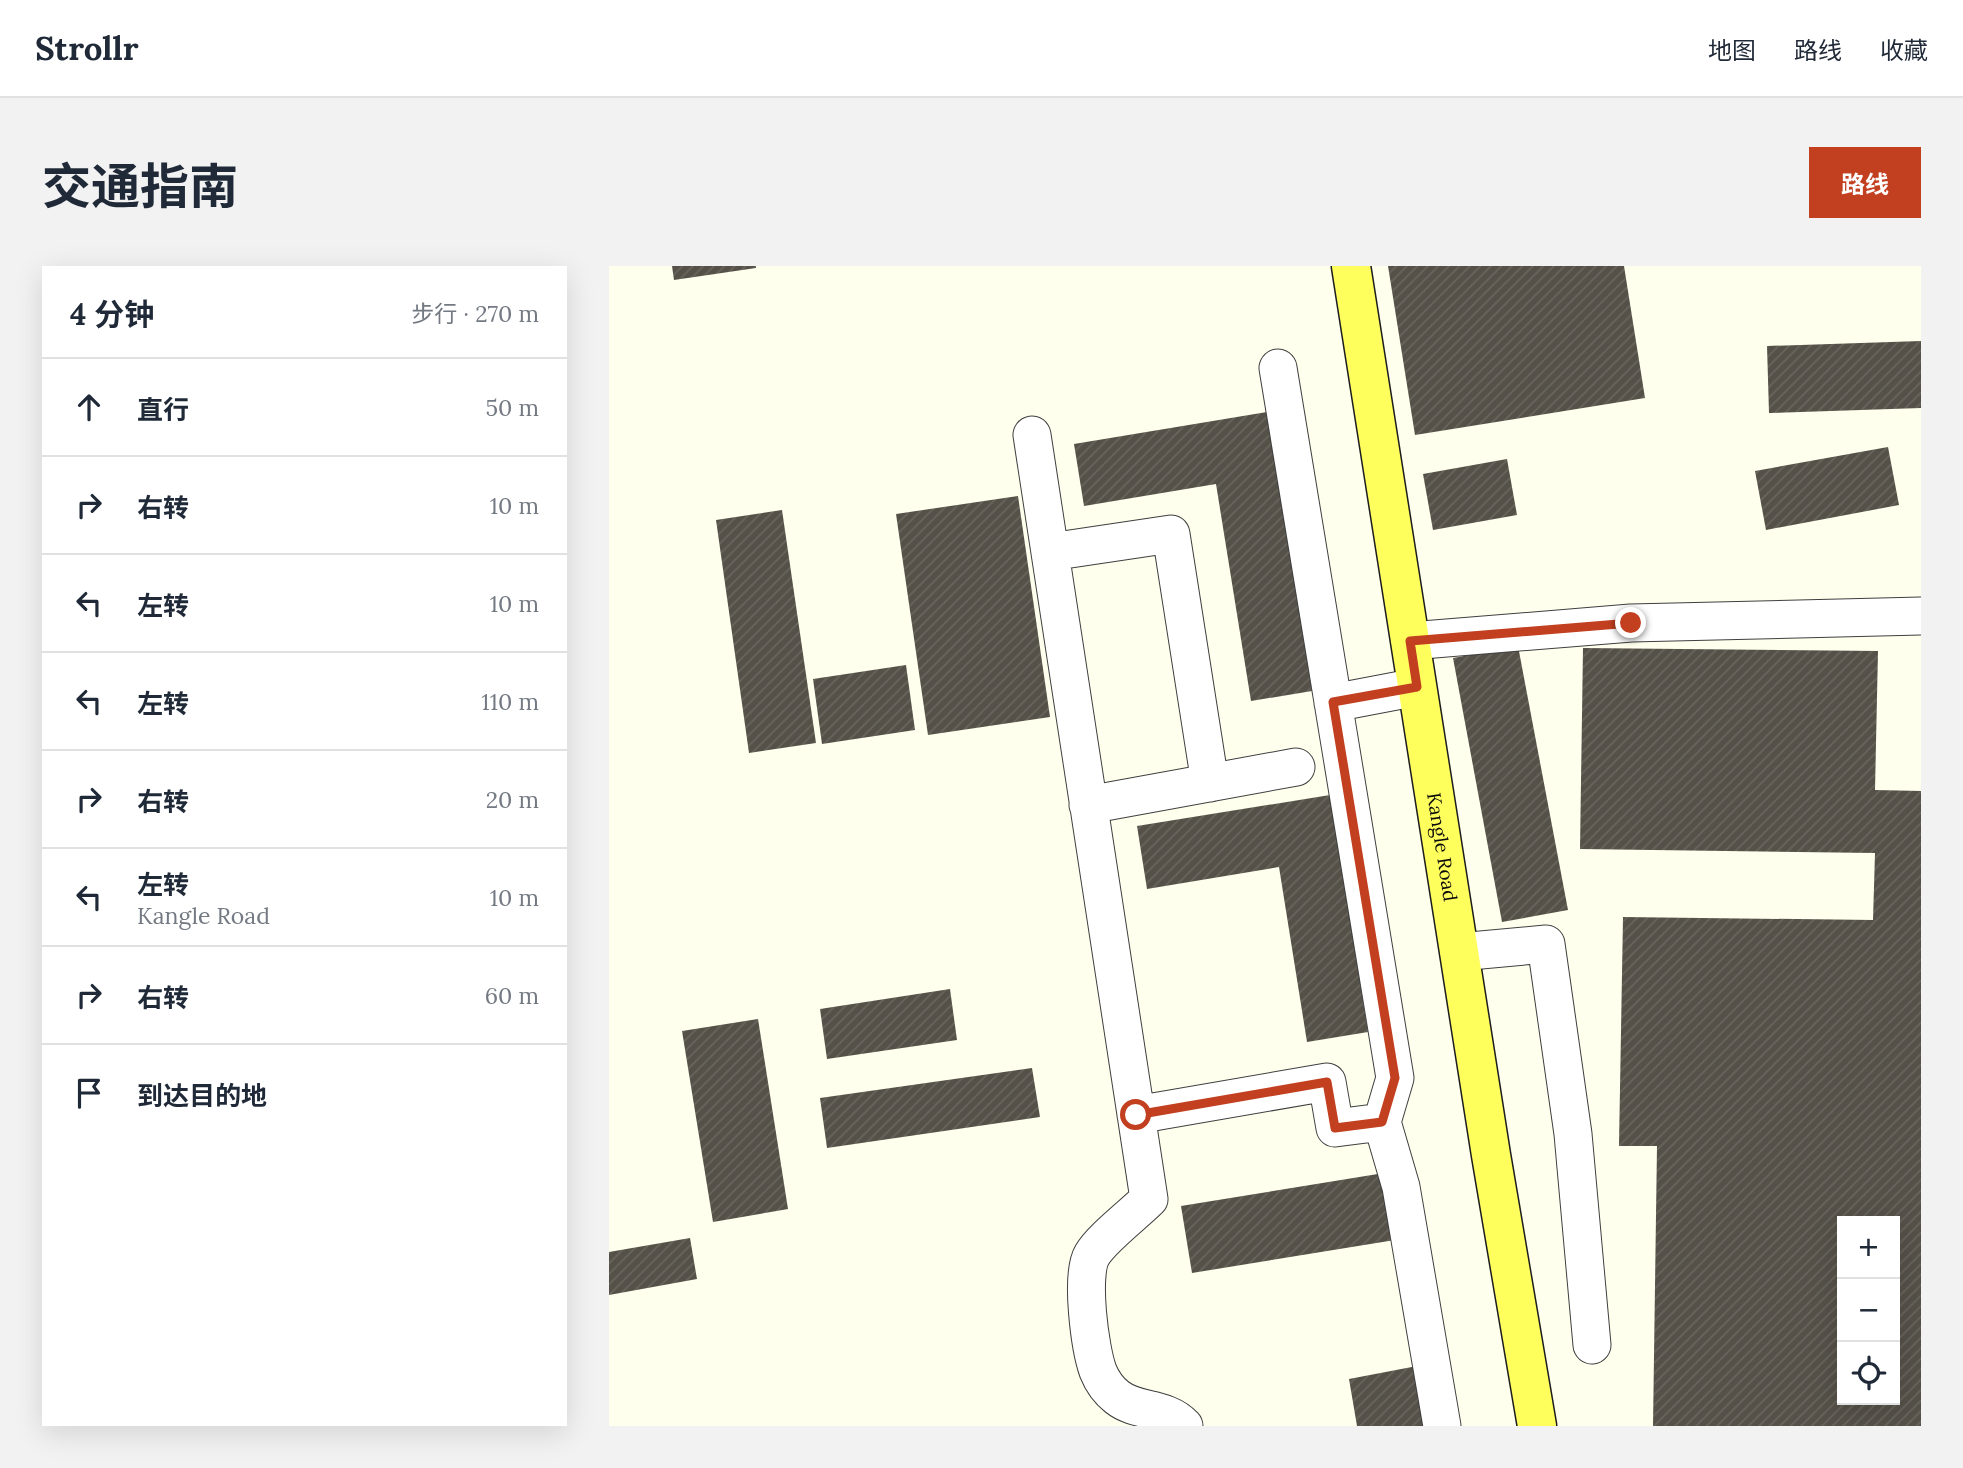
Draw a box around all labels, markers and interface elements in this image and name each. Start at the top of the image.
text: Strollr [35,27,139,69]
text: 地图 [1708,35,1756,66]
text: 路线 [1794,35,1842,66]
text: 收藏 [1880,35,1928,66]
button: 路线 [1809,147,1921,218]
text: 交通指南 [42,155,238,217]
text: 4 分钟 [70,295,154,333]
text: 步行 · 270 m [411,299,539,328]
icon: ahead [70,388,108,426]
text: 直行 [137,393,189,426]
text: 50 m [486,393,539,422]
icon: right [70,486,108,524]
text: 右转 [137,491,189,524]
text: 10 m [490,491,539,520]
icon: left [70,584,108,622]
text: 左转 [137,589,189,622]
text: 10 m [490,589,539,618]
route end [1615,607,1646,638]
icon: left [70,682,108,720]
text: 左转 [137,687,189,720]
text: 110 m [481,687,539,716]
icon: right [70,780,108,818]
text: 右转 [137,785,189,818]
text: 20 m [486,785,539,814]
street label: Kangle Road [1422,791,1463,903]
text: 左转 [137,868,189,901]
icon: left [70,878,108,916]
text: 10 m [490,883,539,912]
text: Kangle Road [137,901,270,930]
icon: right [70,976,108,1014]
text: 右转 [137,981,189,1014]
text: 60 m [485,981,539,1010]
icon: arrive [70,1074,108,1112]
text: 到达目的地 [137,1079,267,1112]
route start [1120,1099,1151,1130]
map controls [1837,1216,1900,1405]
button: + [1837,1216,1900,1279]
button: − [1837,1279,1900,1342]
button: locate [1837,1342,1900,1405]

